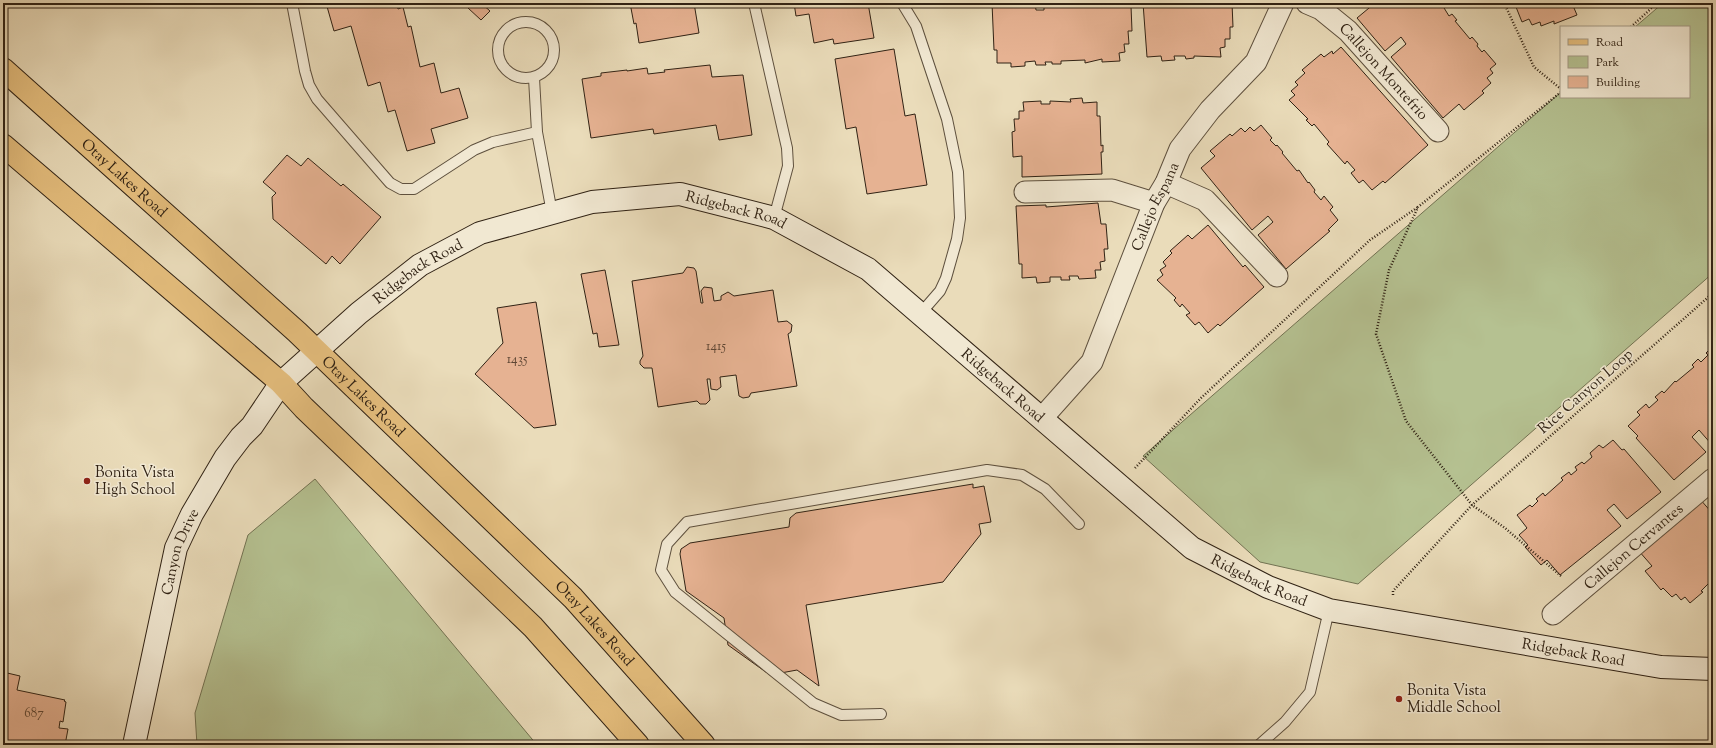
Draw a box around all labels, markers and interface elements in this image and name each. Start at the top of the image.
street label: Callejon Montefrio [1334,19,1432,125]
legend [1560,26,1690,98]
text: Road [1596,34,1623,52]
text: Park [1596,54,1619,72]
text: Building [1596,74,1640,92]
street label: Otay Lakes Road [76,135,172,223]
street label: Callejo Espana [1127,159,1185,254]
street label: Ridgeback Road [683,187,790,235]
street label: Ridgeback Road [369,235,467,310]
house number: 1415 [706,338,726,356]
street label: Ridgeback Road [956,344,1049,429]
street label: Rice Canyon Loop [1534,345,1638,439]
house number: 1435 [507,351,528,369]
street label: Otay Lakes Road [316,352,410,443]
place label: Bonita Vista High School [95,463,175,501]
marker: Bonita Vista High School [82,476,92,486]
street label: Callejon Cervantes [1580,499,1689,596]
street label: Canyon Drive [157,505,205,597]
street label: Ridgeback Road [1207,550,1310,613]
street label: Otay Lakes Road [549,577,638,672]
street label: Ridgeback Road [1520,634,1627,673]
place label: Bonita Vista Middle School [1407,681,1501,719]
marker: Bonita Vista Middle School [1394,694,1404,704]
house number: 687 [24,705,44,723]

